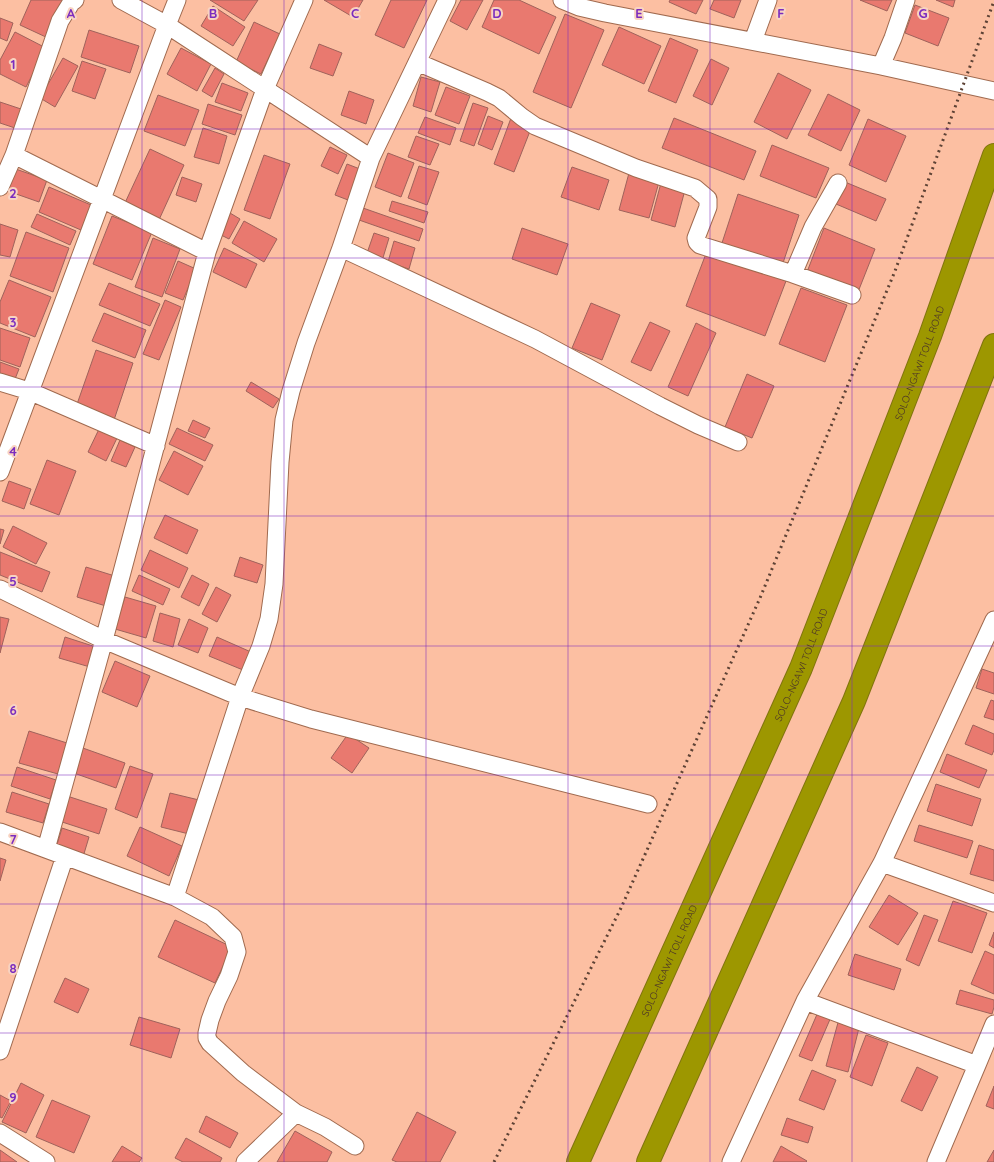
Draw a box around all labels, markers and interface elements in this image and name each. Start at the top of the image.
text: A [67,5,76,21]
text: B [209,5,217,21]
text: C [351,5,359,21]
text: D [492,5,502,21]
text: E [635,5,643,21]
text: F [777,5,785,21]
text: G [918,5,928,21]
text: 1 [10,56,16,72]
text: 2 [9,185,17,201]
street label: SOLO–NGAWI TOLL ROAD [891,304,947,422]
text: 3 [10,314,17,330]
text: 4 [9,443,17,459]
text: 5 [9,573,17,589]
street label: SOLO–NGAWI TOLL ROAD [771,606,830,723]
text: 6 [9,702,17,718]
text: 7 [9,831,17,847]
street label: SOLO–NGAWI TOLL ROAD [638,903,700,1019]
text: 8 [9,960,17,976]
text: 9 [9,1089,17,1105]

